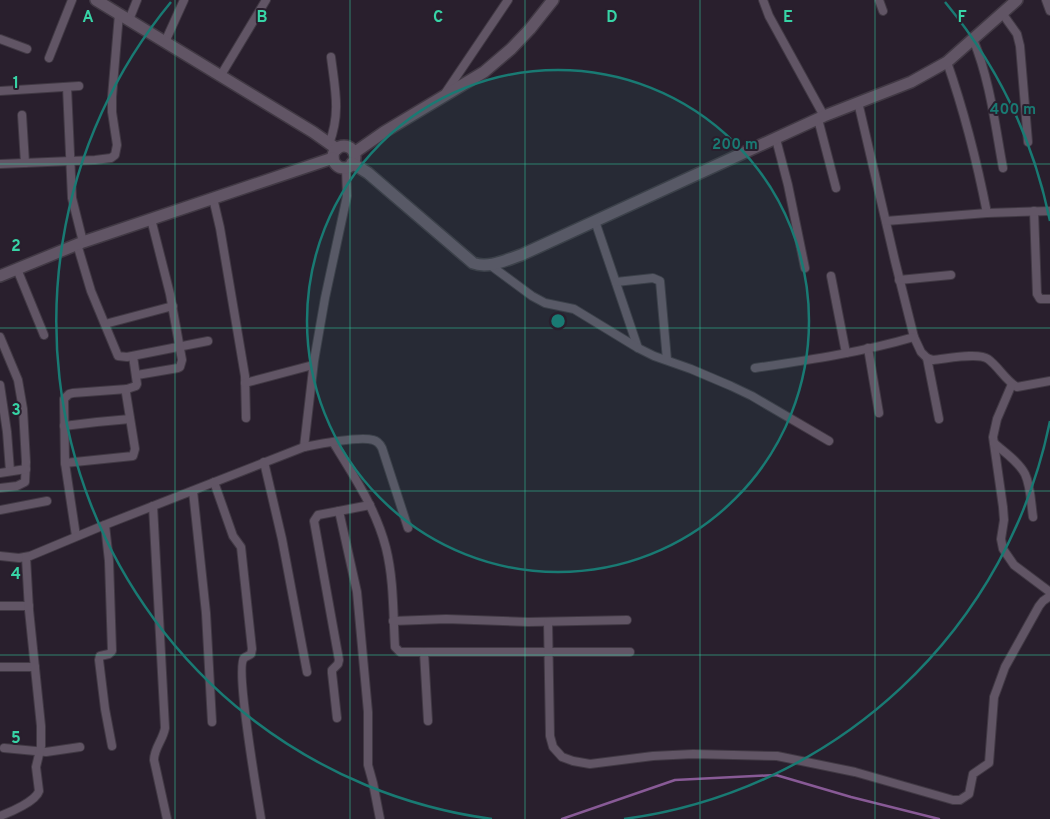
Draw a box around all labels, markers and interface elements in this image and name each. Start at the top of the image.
text: A [82,8,94,28]
text: B [256,8,268,28]
text: C [433,8,443,28]
text: D [606,8,618,28]
text: E [783,8,793,28]
text: F [957,8,967,28]
text: 1 [13,74,19,94]
text: 400 m [990,101,1036,120]
text: 200 m [712,136,758,155]
text: 2 [11,237,21,257]
centre of rings [549,312,567,330]
text: 3 [11,401,21,421]
text: 4 [11,565,21,585]
text: 5 [11,729,21,749]

